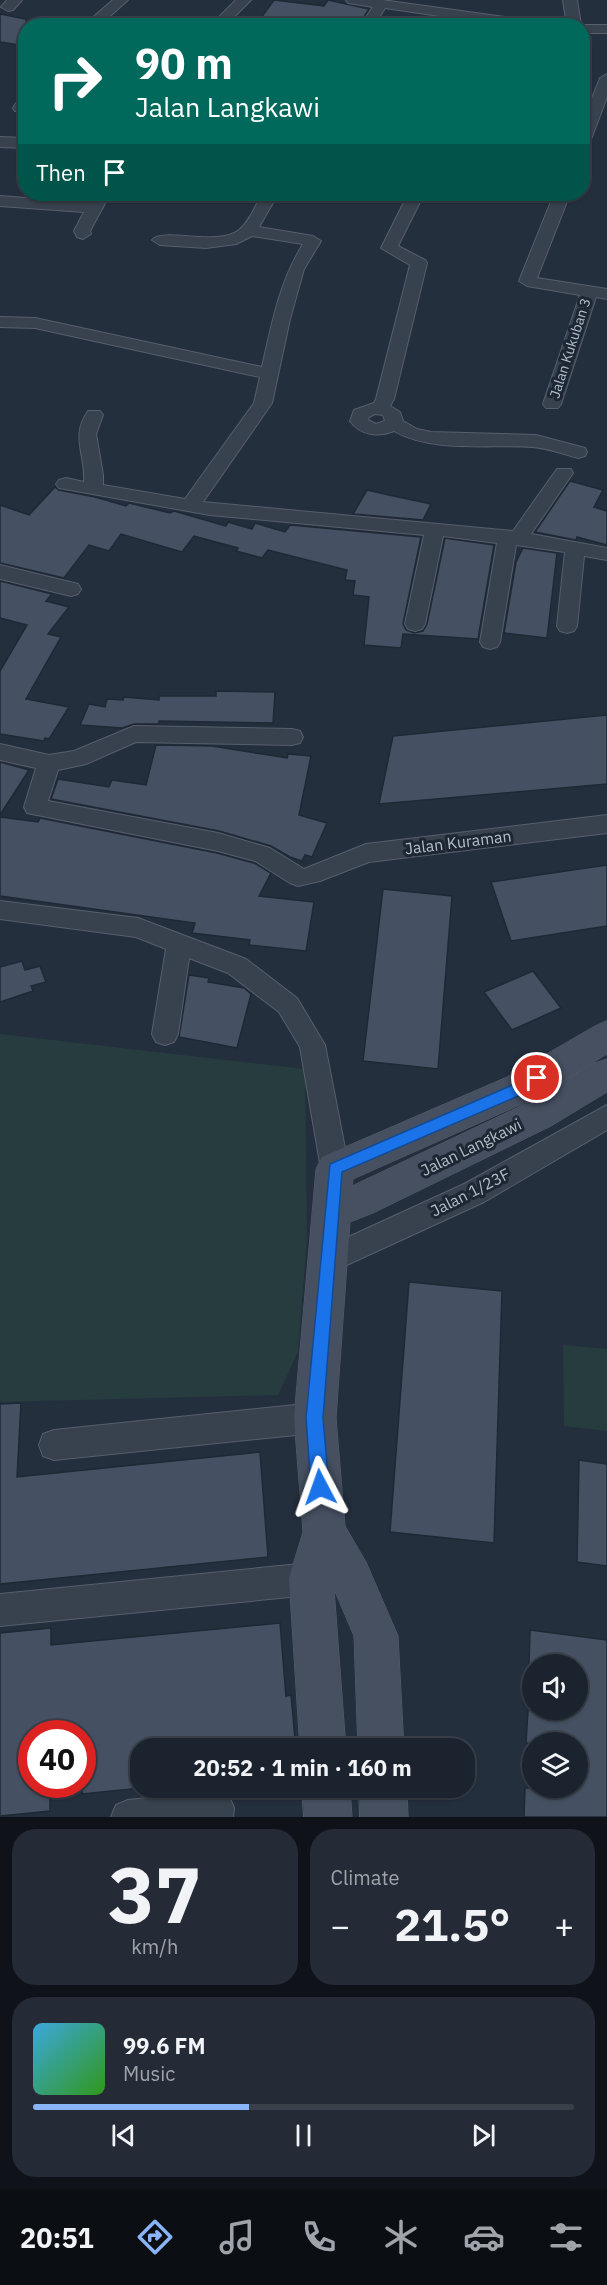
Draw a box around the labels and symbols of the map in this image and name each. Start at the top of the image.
street label: Jalan Kukuban 3 [545,296,595,400]
street label: Jalan Kuraman [403,826,513,858]
pin [511,1052,562,1103]
street label: Jalan Langkawi [417,1114,525,1180]
street label: Jalan 1/23F [427,1163,513,1221]
position arrow [288,1455,352,1519]
speed limit sign: 40 [18,1720,96,1798]

